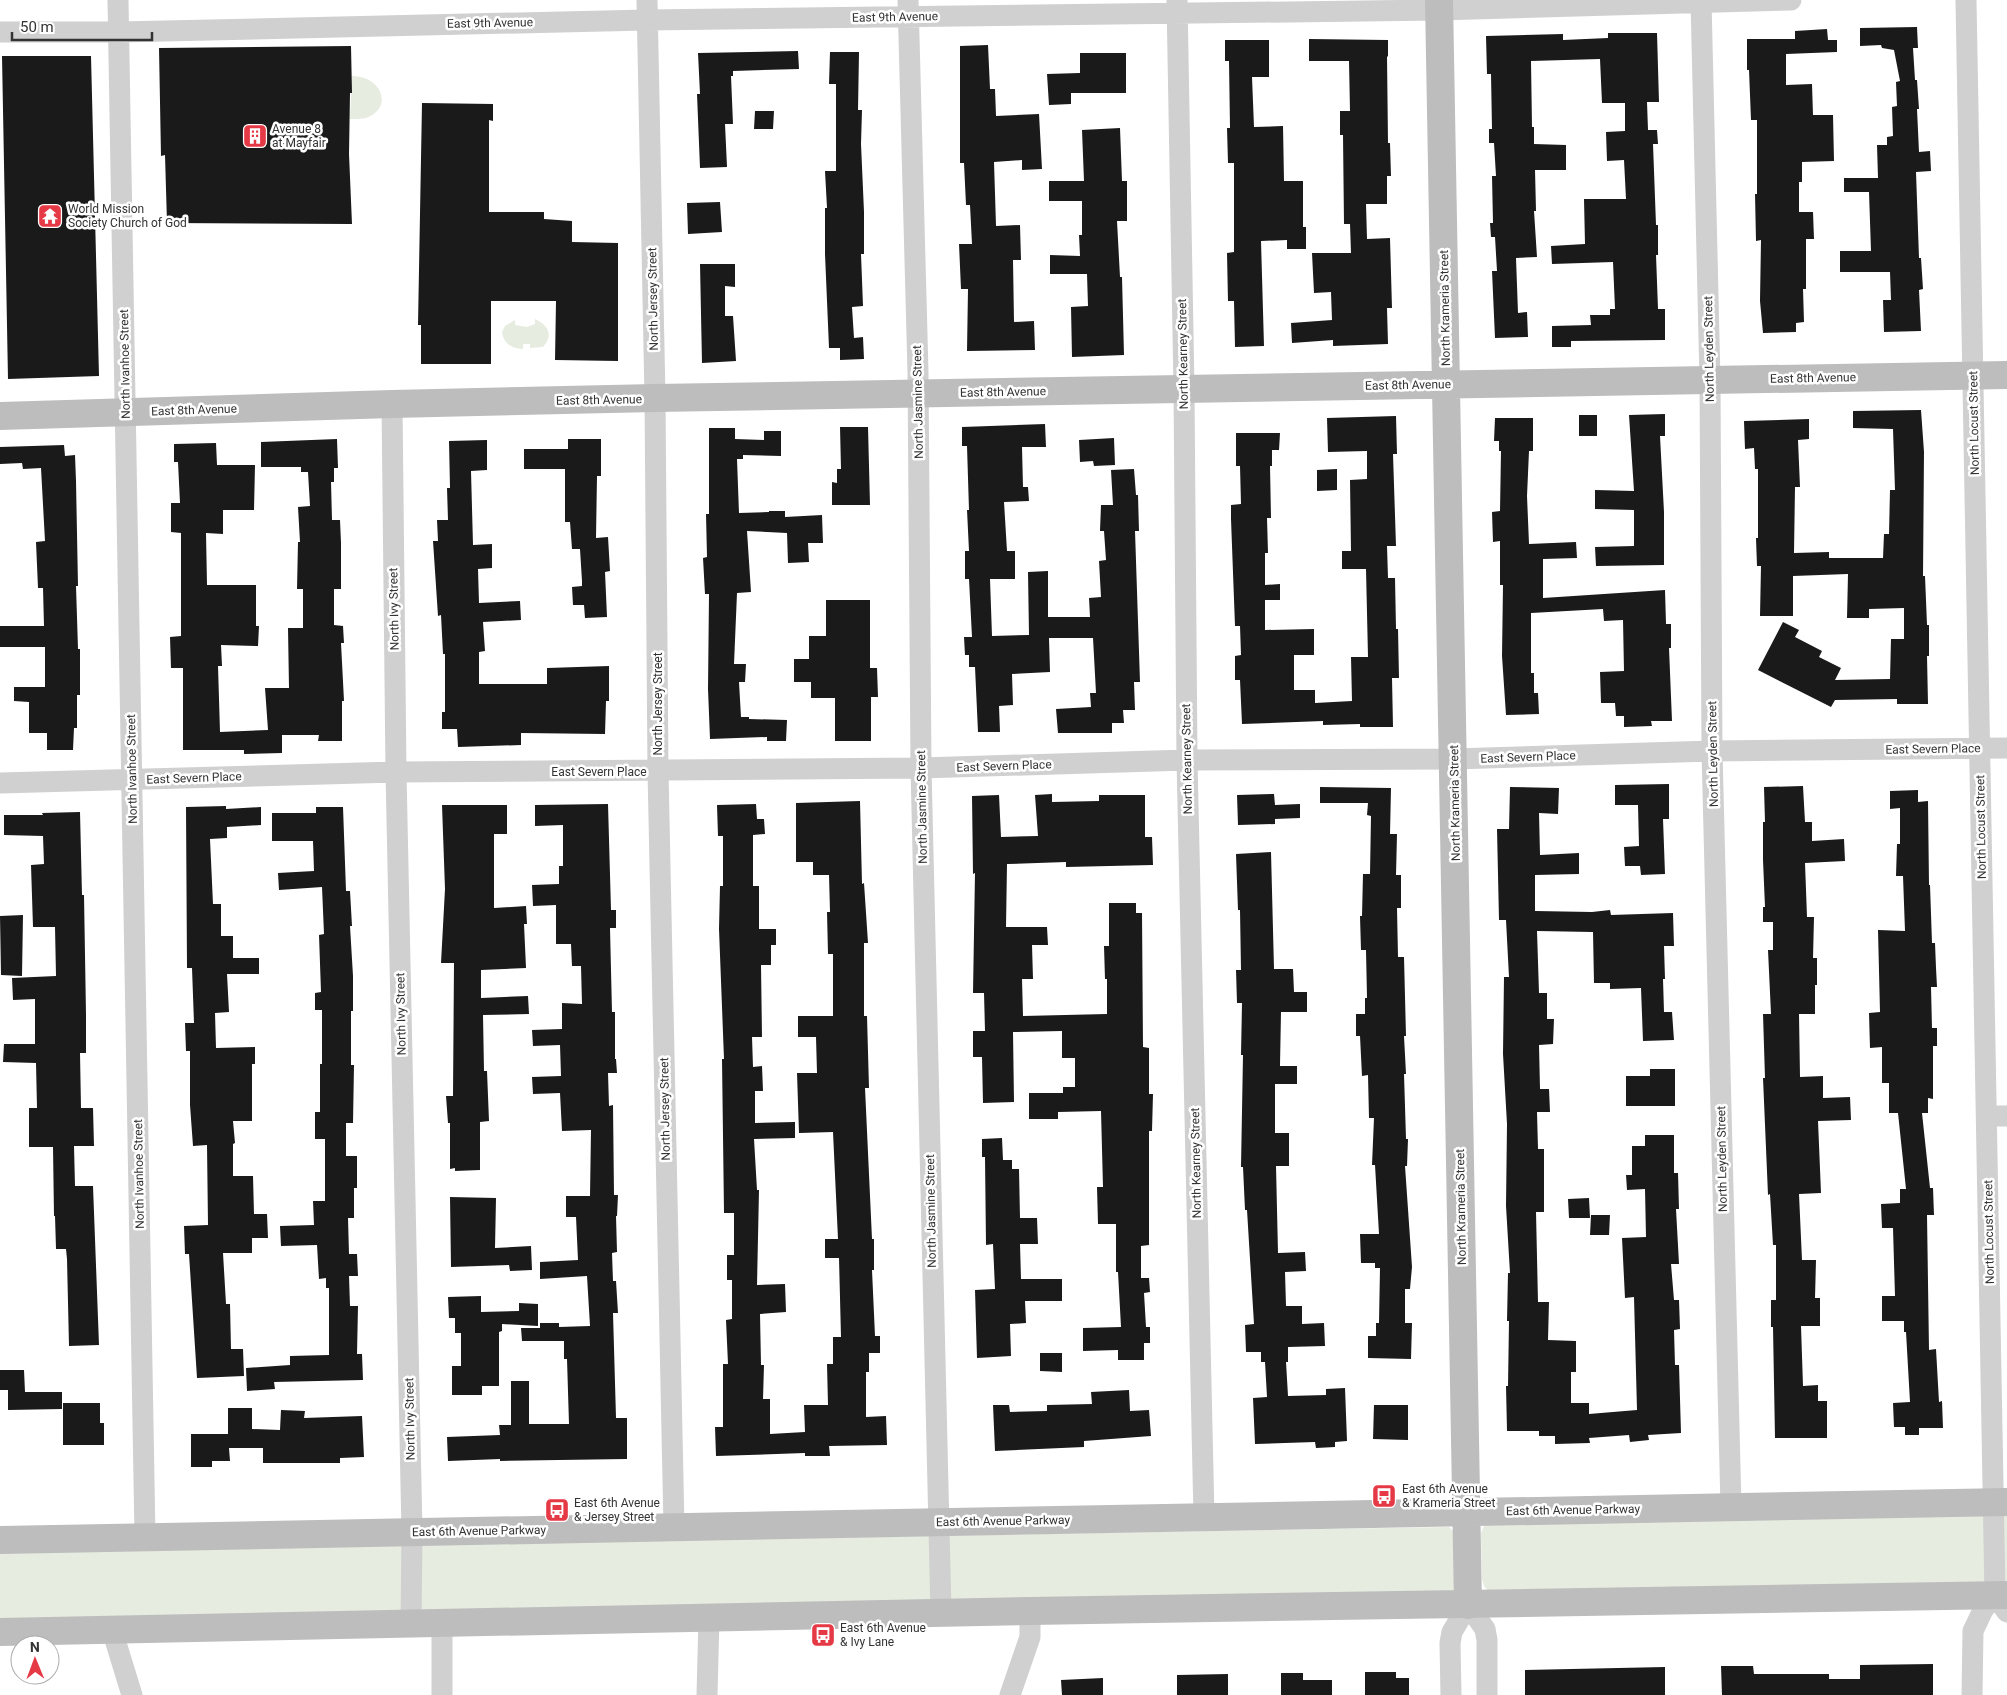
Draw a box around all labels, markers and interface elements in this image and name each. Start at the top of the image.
street label: East 9th Avenue [852,9,938,25]
scale bar [12,10,152,42]
street label: East 9th Avenue [447,15,533,31]
text: 50 m [20,18,54,36]
place label: Avenue 8 at Mayfair [272,122,326,150]
building icon: Avenue 8 at Mayfair [242,123,268,149]
place label: World Mission Society Church of God [68,202,187,230]
temple icon: World Mission Society Church of God [37,203,63,229]
street label: North Jersey Street [645,247,661,351]
street label: North Krameria Street [1437,250,1453,366]
street label: North Leyden Street [1701,296,1717,402]
street label: North Kearney Street [1175,298,1191,410]
street label: North Ivanhoe Street [117,309,133,419]
street label: North Jasmine Street [910,345,926,459]
street label: East 8th Avenue [1770,370,1856,386]
street label: North Locust Street [1966,371,1982,475]
street label: East 8th Avenue [1365,377,1451,393]
street label: East 8th Avenue [960,384,1046,400]
street label: East 8th Avenue [556,392,642,408]
street label: East 8th Avenue [151,402,237,418]
street label: North Ivy Street [386,567,402,650]
street label: North Jersey Street [651,652,665,756]
street label: North Leyden Street [1705,701,1721,807]
street label: North Kearney Street [1179,703,1195,815]
street label: North Ivanhoe Street [124,714,140,824]
street label: East Severn Place [1885,741,1981,757]
street label: North Krameria Street [1447,745,1463,861]
street label: East Severn Place [1480,748,1576,766]
street label: North Jasmine Street [914,750,930,864]
street label: East Severn Place [956,757,1052,775]
street label: East Severn Place [551,765,647,779]
street label: East Severn Place [146,769,242,787]
street label: North Locust Street [1973,775,1989,879]
street label: North Ivy Street [393,972,409,1055]
street label: North Jersey Street [657,1057,673,1161]
street label: North Leyden Street [1714,1106,1730,1212]
street label: North Kearney Street [1188,1107,1204,1219]
street label: North Ivanhoe Street [131,1119,147,1229]
street label: North Krameria Street [1453,1149,1469,1265]
street label: North Jasmine Street [923,1154,939,1268]
street label: North Locust Street [1981,1180,1997,1284]
street label: North Ivy Street [402,1377,418,1460]
place label: East 6th Avenue & Krameria Street [1402,1482,1495,1510]
bus stop icon: East 6th Avenue & Krameria Street [1371,1483,1397,1509]
place label: East 6th Avenue & Jersey Street [574,1496,660,1524]
bus stop icon: East 6th Avenue & Jersey Street [544,1497,570,1523]
street label: East 6th Avenue Parkway [1506,1502,1641,1518]
street label: East 6th Avenue Parkway [936,1513,1071,1529]
street label: East 6th Avenue Parkway [412,1523,547,1539]
place label: East 6th Avenue & Ivy Lane [840,1621,926,1649]
bus stop icon: East 6th Avenue & Ivy Lane [810,1622,836,1648]
north arrow [10,1635,60,1685]
text: N [30,1639,40,1655]

